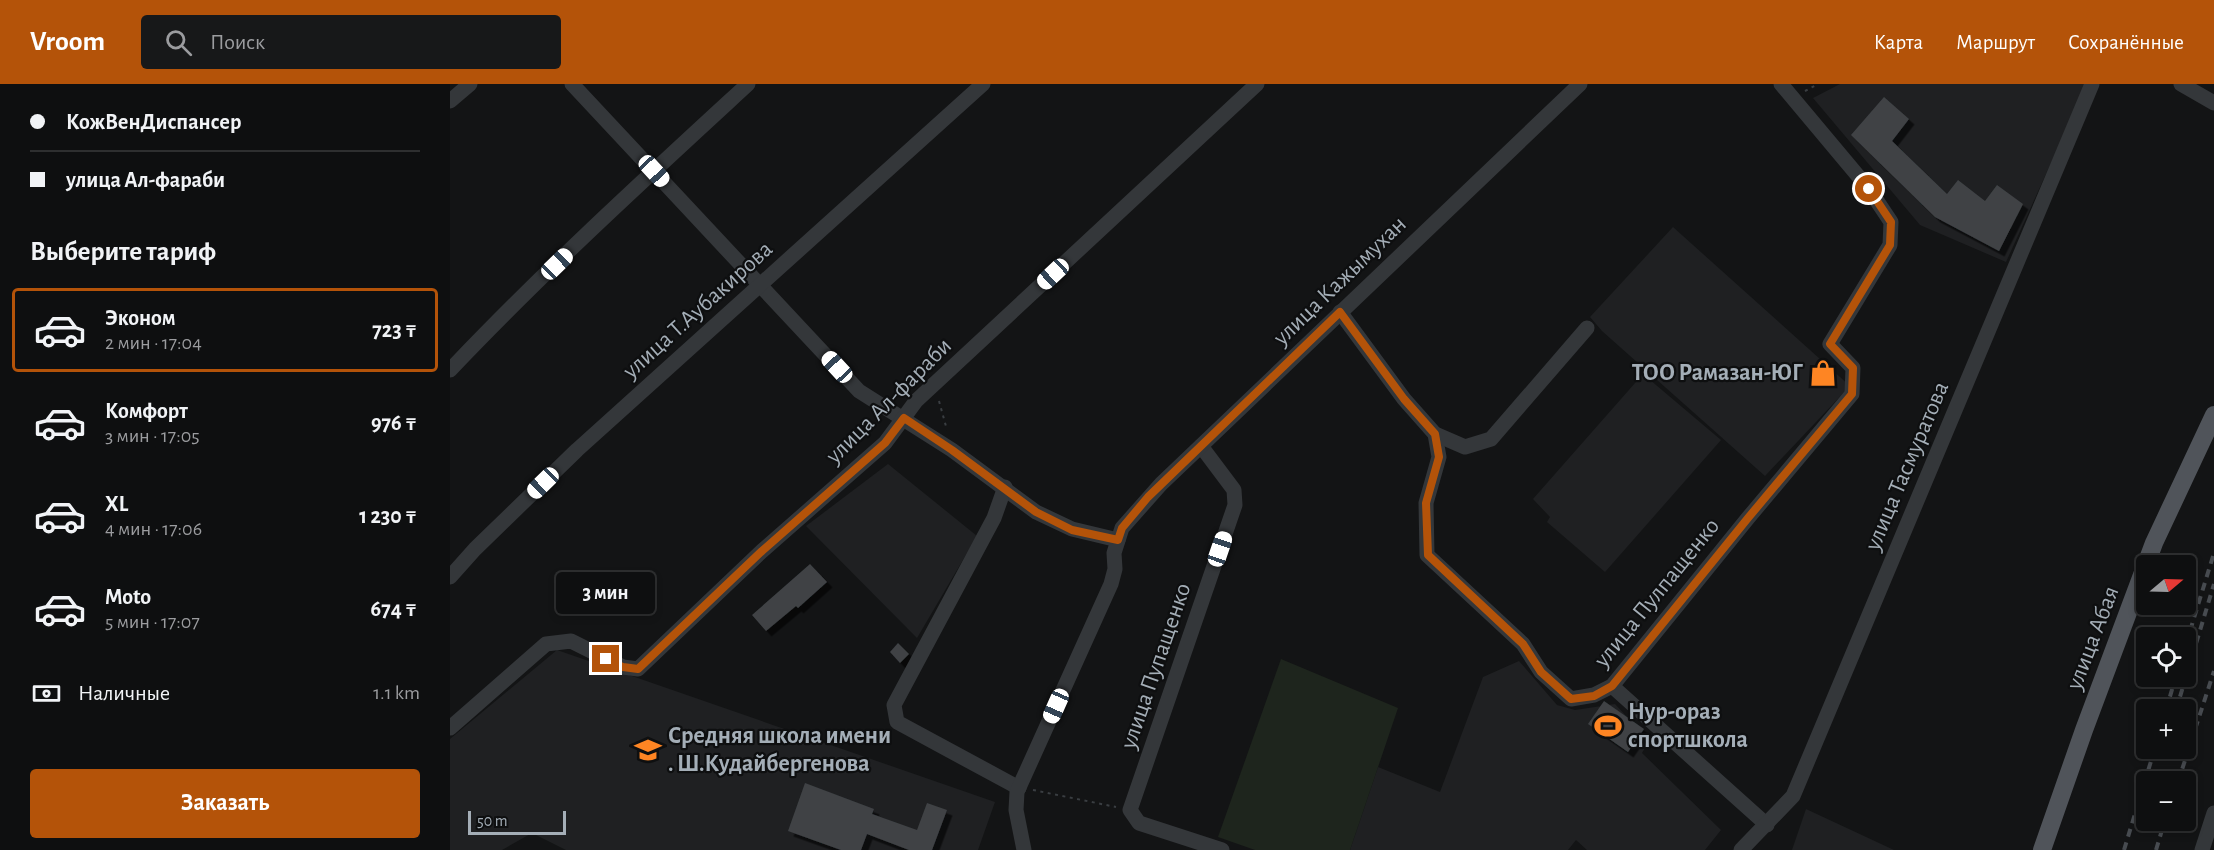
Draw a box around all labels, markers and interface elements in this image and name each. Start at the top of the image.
search box [141,15,561,69]
icon: search [162,26,195,59]
text: Vroom [30,28,105,56]
text: Поиск [210,31,265,53]
text: Карта [1874,32,1923,53]
text: Маршрут [1956,32,2035,53]
text: Сохранённые [2068,32,2184,53]
text: КожВенДиспансер [66,111,241,133]
car [635,152,673,190]
text: улица Ал-фараби [66,169,225,191]
route start [1855,175,1882,202]
street label: улица Кажымухан [1268,212,1411,351]
street label: улица Т.Аубакирова [618,237,777,384]
text: Выберите тариф [30,238,216,265]
car [538,245,576,283]
car [1034,255,1072,293]
icon: car [33,303,87,357]
text: Эконом [105,307,176,329]
text: 723 ₸ [372,319,417,341]
text: 2 мин · 17:04 [105,333,202,353]
street label: улица Ал-фараби [821,334,956,469]
car [818,348,856,386]
shop icon: ТОО Рамазан-ЮГ [1808,358,1838,388]
place label: ТОО Рамазан-ЮГ [1632,361,1803,385]
street label: улица Тасмуратова [1860,378,1953,555]
icon: car [33,396,87,450]
text: Комфорт [105,400,188,422]
text: 976 ₸ [371,412,417,434]
text: 3 мин · 17:05 [105,426,200,446]
car [524,464,562,502]
icon: car [33,489,87,543]
text: XL [105,493,128,515]
text: 1 230 ₸ [359,505,417,527]
street label: улица Пулпащенко [1589,514,1724,673]
text: 4 мин · 17:06 [105,519,202,539]
car [1206,529,1234,569]
north arrow [2136,555,2196,615]
map controls [2136,555,2196,831]
callout: 3 мин [556,572,656,614]
street label: улица Пупащенко [1116,580,1196,753]
icon: car [33,582,87,636]
text: 3 мин [582,583,629,603]
street label: улица Абая [2062,583,2124,694]
text: Moto [105,586,151,608]
text: 674 ₸ [371,598,417,620]
text: 5 мин · 17:07 [105,612,200,632]
button: locate [2136,627,2196,687]
route end [592,645,619,672]
icon: cash [30,677,63,710]
text: Наличные [78,682,170,704]
text: 1.1 km [373,683,420,703]
car [1040,686,1072,726]
button: + [2136,699,2196,759]
place label: Нур-ораз спортшкола [1628,700,1748,752]
sports icon: Нур-ораз спортшкола [1593,711,1623,741]
place label: Средняя школа имени . Ш.Кудайбергенова [668,724,891,776]
school or university icon: Средняя школа имени . Ш.Кудайбергенова [633,735,663,765]
button: Заказать [30,769,420,838]
button: − [2136,771,2196,831]
scale bar [468,808,566,836]
text: 50 m [477,813,508,829]

